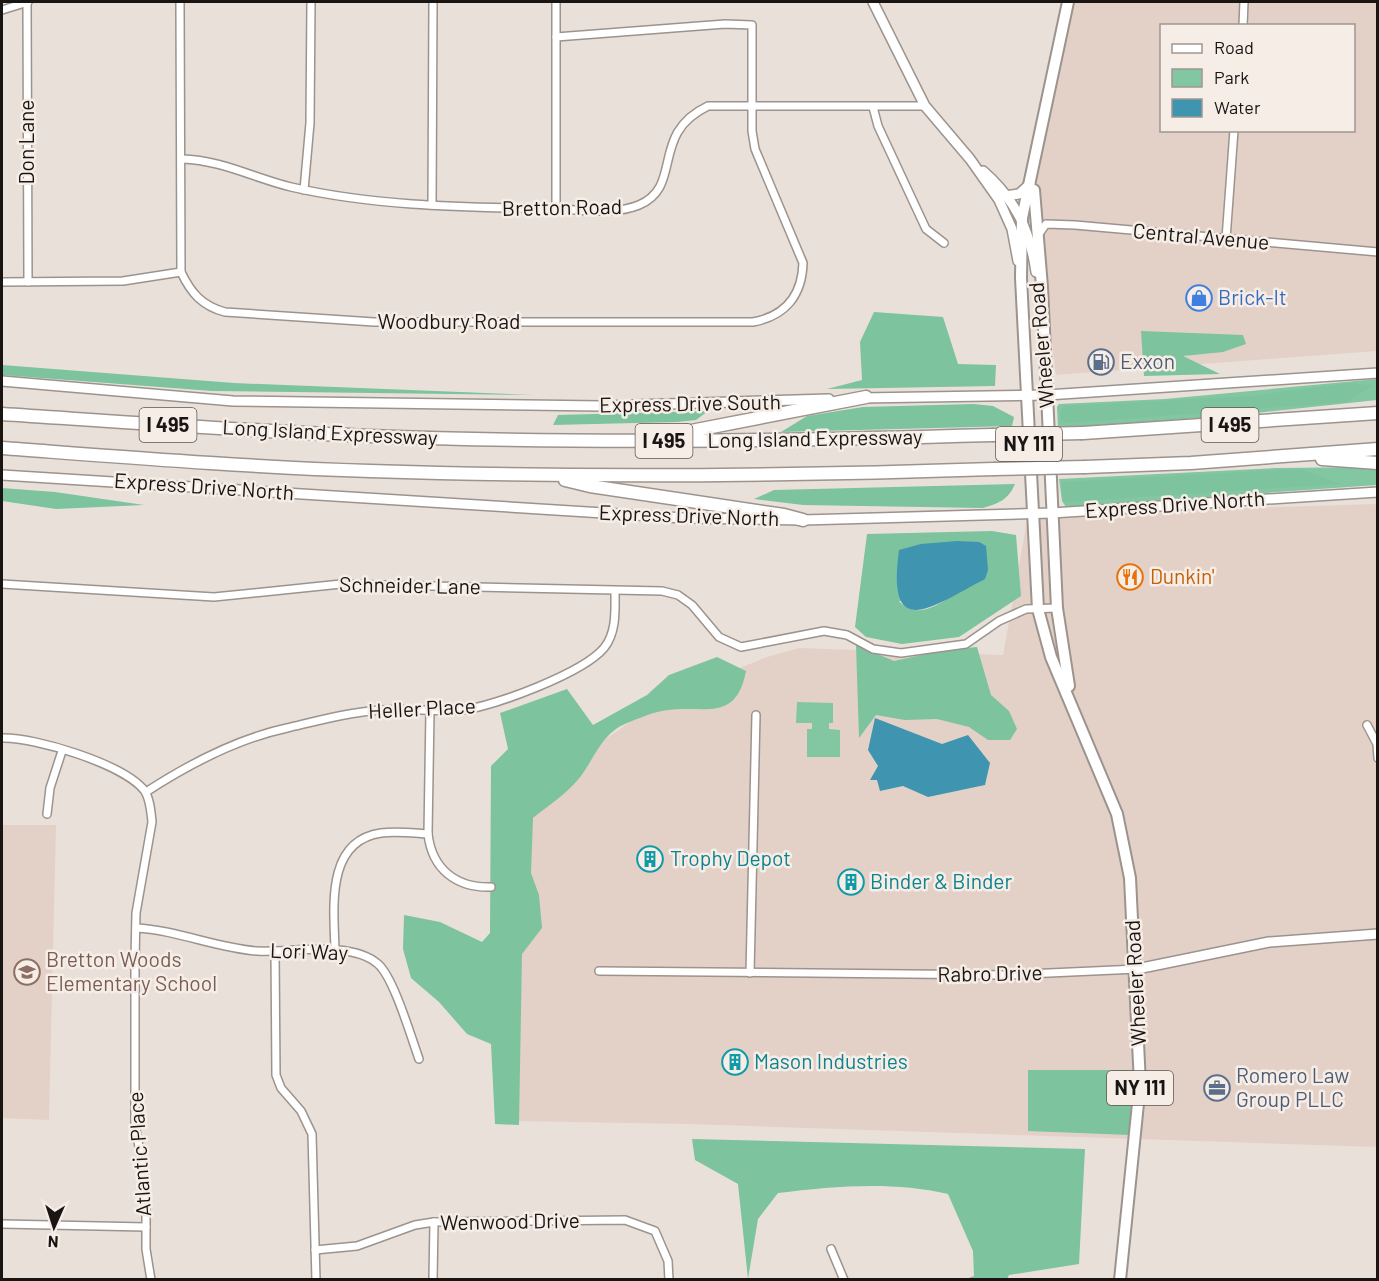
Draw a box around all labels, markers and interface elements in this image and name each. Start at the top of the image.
legend [1160,24,1355,132]
text: Road [1214,36,1254,58]
text: Park [1214,66,1249,88]
text: Water [1214,96,1261,118]
street label: Don Lane [13,100,38,184]
street label: Bretton Road [502,193,622,220]
street label: Central Avenue [1132,217,1270,254]
street label: Wheeler Road [1023,281,1058,409]
shop icon: Brick-It [1184,283,1214,313]
place label: Brick-It [1218,284,1287,309]
street label: Woodbury Road [377,308,521,333]
fuel station icon: Exxon [1086,347,1116,377]
place label: Exxon [1120,348,1175,373]
street label: Express Drive South [599,388,781,417]
road number: I 495 [140,408,196,442]
road number: I 495 [1202,408,1258,442]
street label: Long Island Expressway [222,413,439,450]
street label: Long Island Expressway [707,423,923,452]
road number: I 495 [636,424,692,458]
road number: NY 111 [996,427,1062,461]
street label: Express Drive North [113,467,295,504]
street label: Express Drive North [1084,485,1266,522]
street label: Express Drive North [598,499,780,530]
restaurant icon: Dunkin' [1115,562,1145,592]
place label: Dunkin' [1150,563,1215,588]
street label: Schneider Lane [339,571,481,598]
street label: Heller Place [368,692,476,723]
building icon: Trophy Depot [635,844,665,874]
place label: Trophy Depot [670,845,791,870]
building icon: Binder & Binder [836,867,866,897]
place label: Binder & Binder [870,868,1013,893]
street label: Wheeler Road [1119,919,1150,1047]
street label: Lori Way [269,937,349,964]
place label: Bretton Woods Elementary School [46,946,217,995]
school or university icon: Bretton Woods Elementary School [12,957,42,987]
street label: Rabro Drive [937,959,1043,986]
building icon: Mason Industries [720,1047,750,1077]
place label: Mason Industries [754,1048,908,1073]
place label: Romero Law Group PLLC [1236,1062,1350,1111]
road number: NY 111 [1107,1071,1173,1105]
office icon: Romero Law Group PLLC [1202,1073,1232,1103]
street label: Atlantic Place [122,1091,155,1217]
north arrow [24,1197,84,1257]
street label: Wenwood Drive [440,1207,580,1234]
text: N [47,1233,59,1252]

